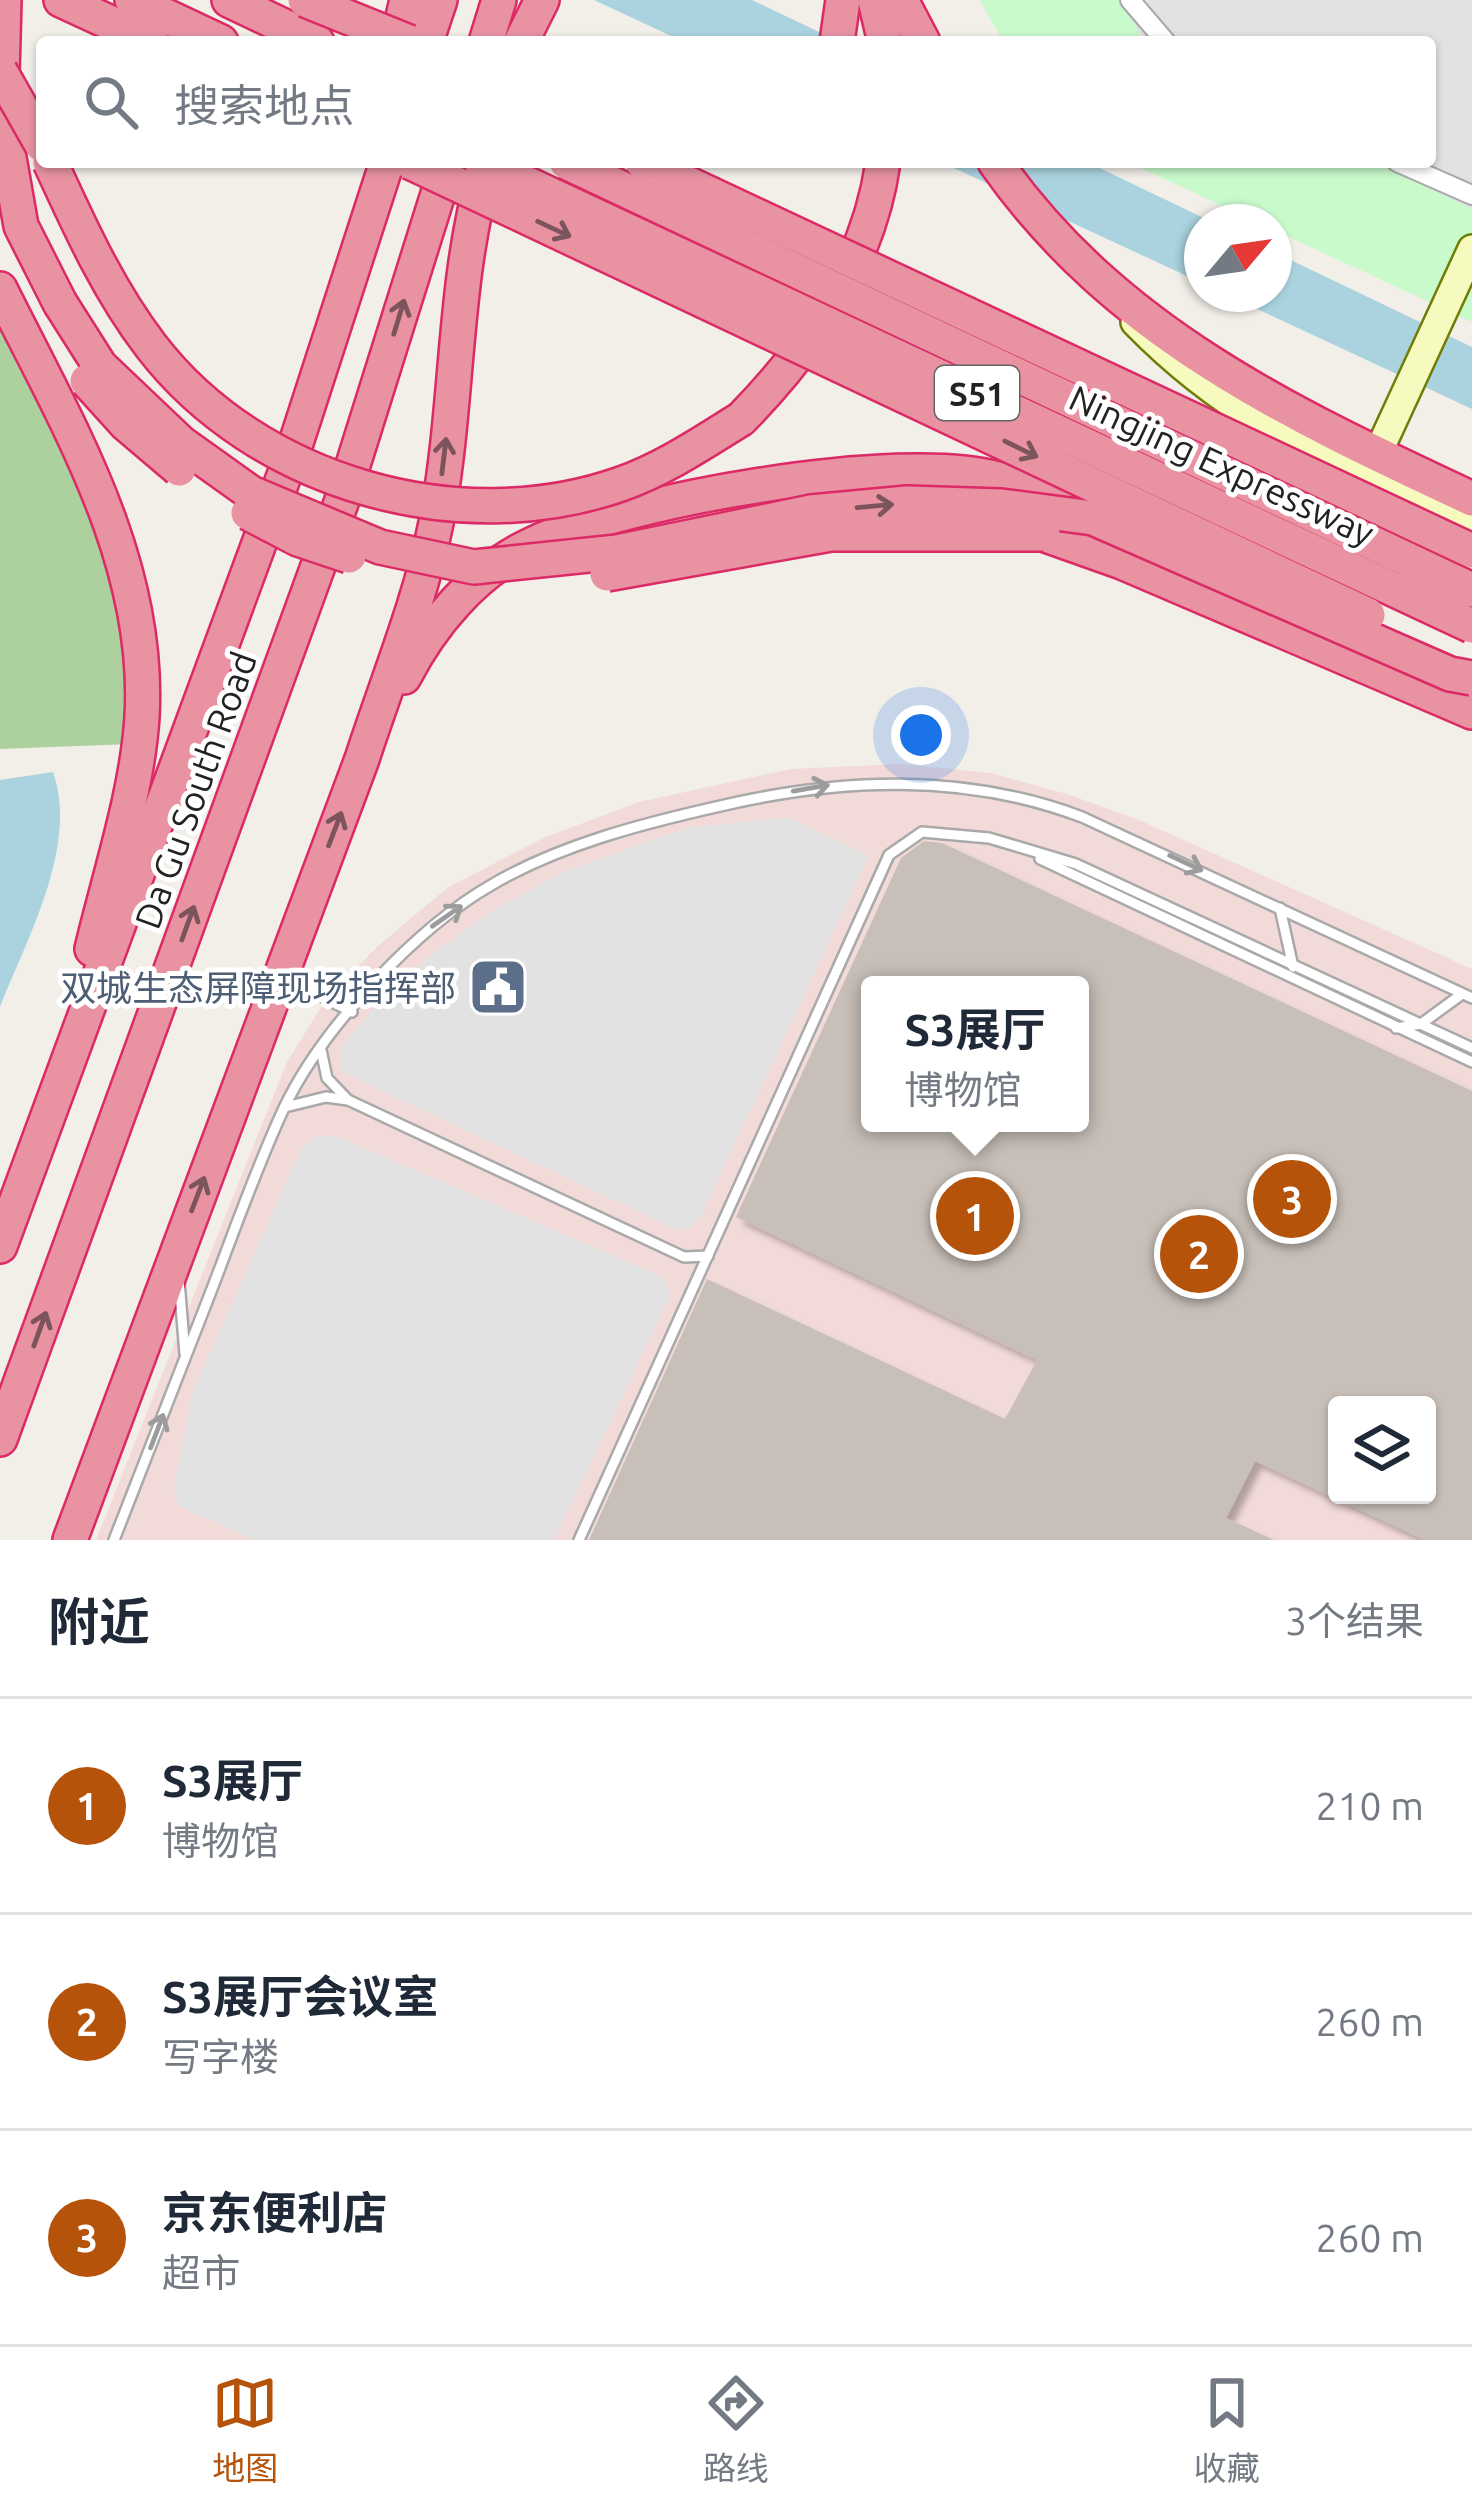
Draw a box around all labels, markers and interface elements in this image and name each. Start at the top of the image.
search box [36,36,1436,168]
icon: search [78,69,144,135]
text: 搜索地点 [174,80,354,131]
north arrow [1184,204,1292,312]
one-way arrow [535,219,571,241]
one-way arrow [389,299,411,337]
road number: S51 [935,366,1019,420]
street label: Ningjing Expressway [1063,376,1381,554]
one-way arrow [433,437,455,476]
one-way arrow [1002,439,1038,461]
one-way arrow [855,494,894,517]
street label: Da Gu South Road [126,646,264,934]
your location [891,705,951,765]
one-way arrow [791,776,830,799]
one-way arrow [326,811,348,848]
one-way arrow [1167,853,1203,875]
one-way arrow [430,904,463,929]
one-way arrow [179,905,200,942]
public building icon: 双城生态屏障现场指挥部 [467,956,529,1018]
place label: 双城生态屏障现场指挥部 [60,967,456,1008]
popup [861,976,1089,1132]
text: S3展厅 [905,1004,1045,1055]
text: 博物馆 [905,1068,1022,1111]
pin: 3 [1253,1154,1331,1244]
pin: 1 [936,1171,1014,1261]
one-way arrow [189,1176,210,1213]
pin: 2 [1160,1209,1238,1299]
one-way arrow [31,1311,52,1348]
map controls [1328,1396,1436,1504]
button: layers [1328,1396,1436,1504]
one-way arrow [148,1413,169,1450]
text: 附近 [48,1592,150,1650]
text: 3个结果 [1285,1599,1424,1642]
text: S3展厅 [162,1755,303,1806]
text: 1 [76,1784,98,1827]
text: 210 m [1315,1784,1424,1827]
text: 博物馆 [162,1819,279,1862]
text: S3展厅会议室 [162,1971,438,2022]
text: 2 [76,2000,98,2043]
text: 260 m [1315,2000,1424,2043]
text: 写字楼 [162,2035,279,2078]
text: 京东便利店 [162,2187,387,2238]
text: 3 [76,2216,98,2259]
text: 260 m [1315,2216,1424,2259]
text: 超市 [162,2251,240,2294]
tab: 地图 [212,2370,278,2490]
tab: 路线 [703,2370,769,2490]
tab: 收藏 [1194,2370,1260,2490]

